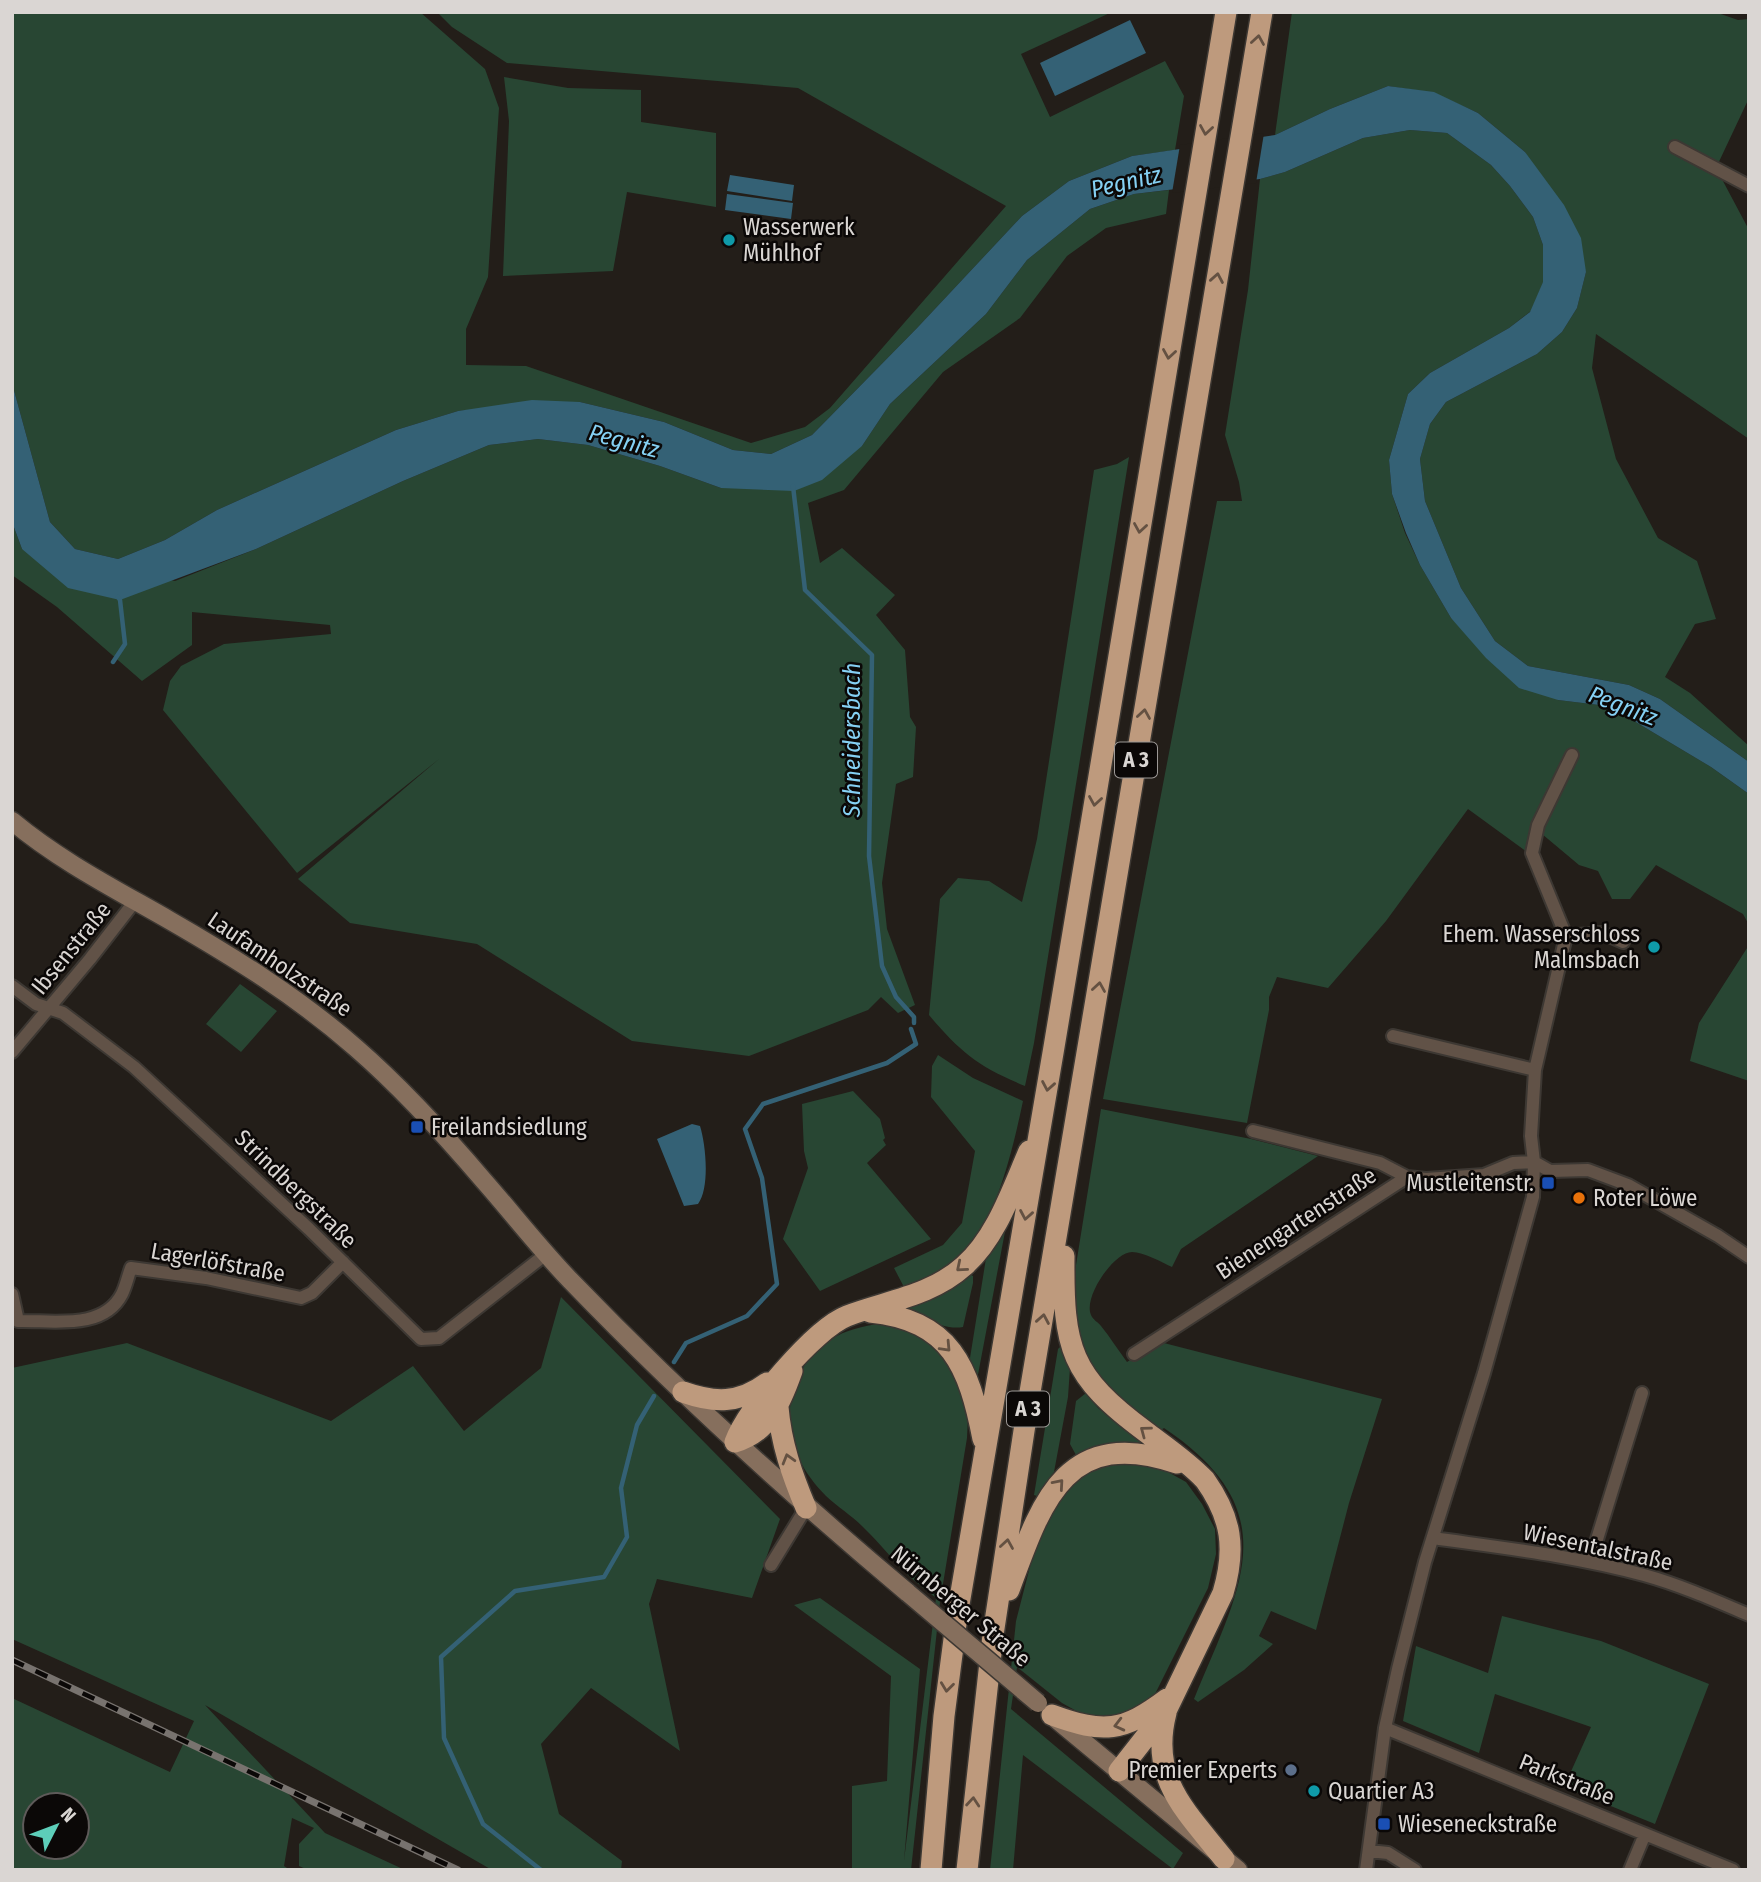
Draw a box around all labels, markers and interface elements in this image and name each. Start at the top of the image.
one-way arrow [1250,34,1265,46]
one-way arrow [1199,124,1214,136]
water label: Pegnitz [1088,160,1164,204]
place label: Wasserwerk Mühlhof [743,213,855,267]
marker: Wasserwerk Mühlhof [721,232,737,248]
one-way arrow [1209,272,1224,284]
one-way arrow [1162,348,1177,360]
water label: Pegnitz [586,418,663,464]
one-way arrow [1133,522,1148,534]
water label: Schneidersbach [838,663,866,818]
water label: Pegnitz [1585,680,1662,732]
one-way arrow [1136,708,1151,720]
road number: A 3 [1115,742,1157,778]
one-way arrow [1088,795,1103,807]
street label: Ibsenstraße [25,896,117,1000]
street label: Laufamholzstraße [203,905,357,1023]
place label: Ehem. Wasserschloss Malmsbach [1442,920,1640,974]
marker: Ehem. Wasserschloss Malmsbach [1646,939,1662,955]
one-way arrow [1091,981,1106,993]
one-way arrow [1041,1080,1056,1091]
place label: Freilandsiedlung [431,1113,587,1141]
marker: Freilandsiedlung [409,1119,425,1135]
street label: Strindbergstraße [229,1124,363,1254]
street label: Bienengartenstraße [1211,1161,1381,1285]
place label: Mustleitenstr. [1406,1169,1534,1197]
marker: Mustleitenstr. [1540,1175,1556,1191]
place label: Roter Löwe [1593,1184,1697,1212]
marker: Roter Löwe [1571,1190,1587,1206]
one-way arrow [1019,1209,1034,1221]
street label: Lagerlöfstraße [149,1236,287,1288]
one-way arrow [956,1259,969,1272]
one-way arrow [1035,1313,1050,1325]
one-way arrow [938,1339,951,1352]
road number: A 3 [1007,1392,1049,1426]
one-way arrow [1140,1427,1153,1440]
one-way arrow [781,1453,796,1465]
one-way arrow [1051,1479,1063,1492]
street label: Wiesentalstraße [1521,1518,1675,1576]
one-way arrow [999,1538,1014,1549]
street label: Nürnberger Straße [885,1539,1037,1673]
one-way arrow [940,1681,955,1693]
one-way arrow [1113,1717,1125,1731]
street label: Parkstraße [1515,1747,1619,1811]
place label: Premier Experts [1129,1756,1277,1784]
marker: Premier Experts [1283,1762,1299,1778]
place label: Quartier A3 [1328,1777,1434,1805]
marker: Quartier A3 [1306,1783,1322,1799]
north arrow [21,1791,91,1861]
one-way arrow [966,1796,981,1808]
text: N [56,1803,81,1827]
place label: Wieseneckstraße [1398,1810,1557,1838]
marker: Wieseneckstraße [1376,1816,1392,1832]

